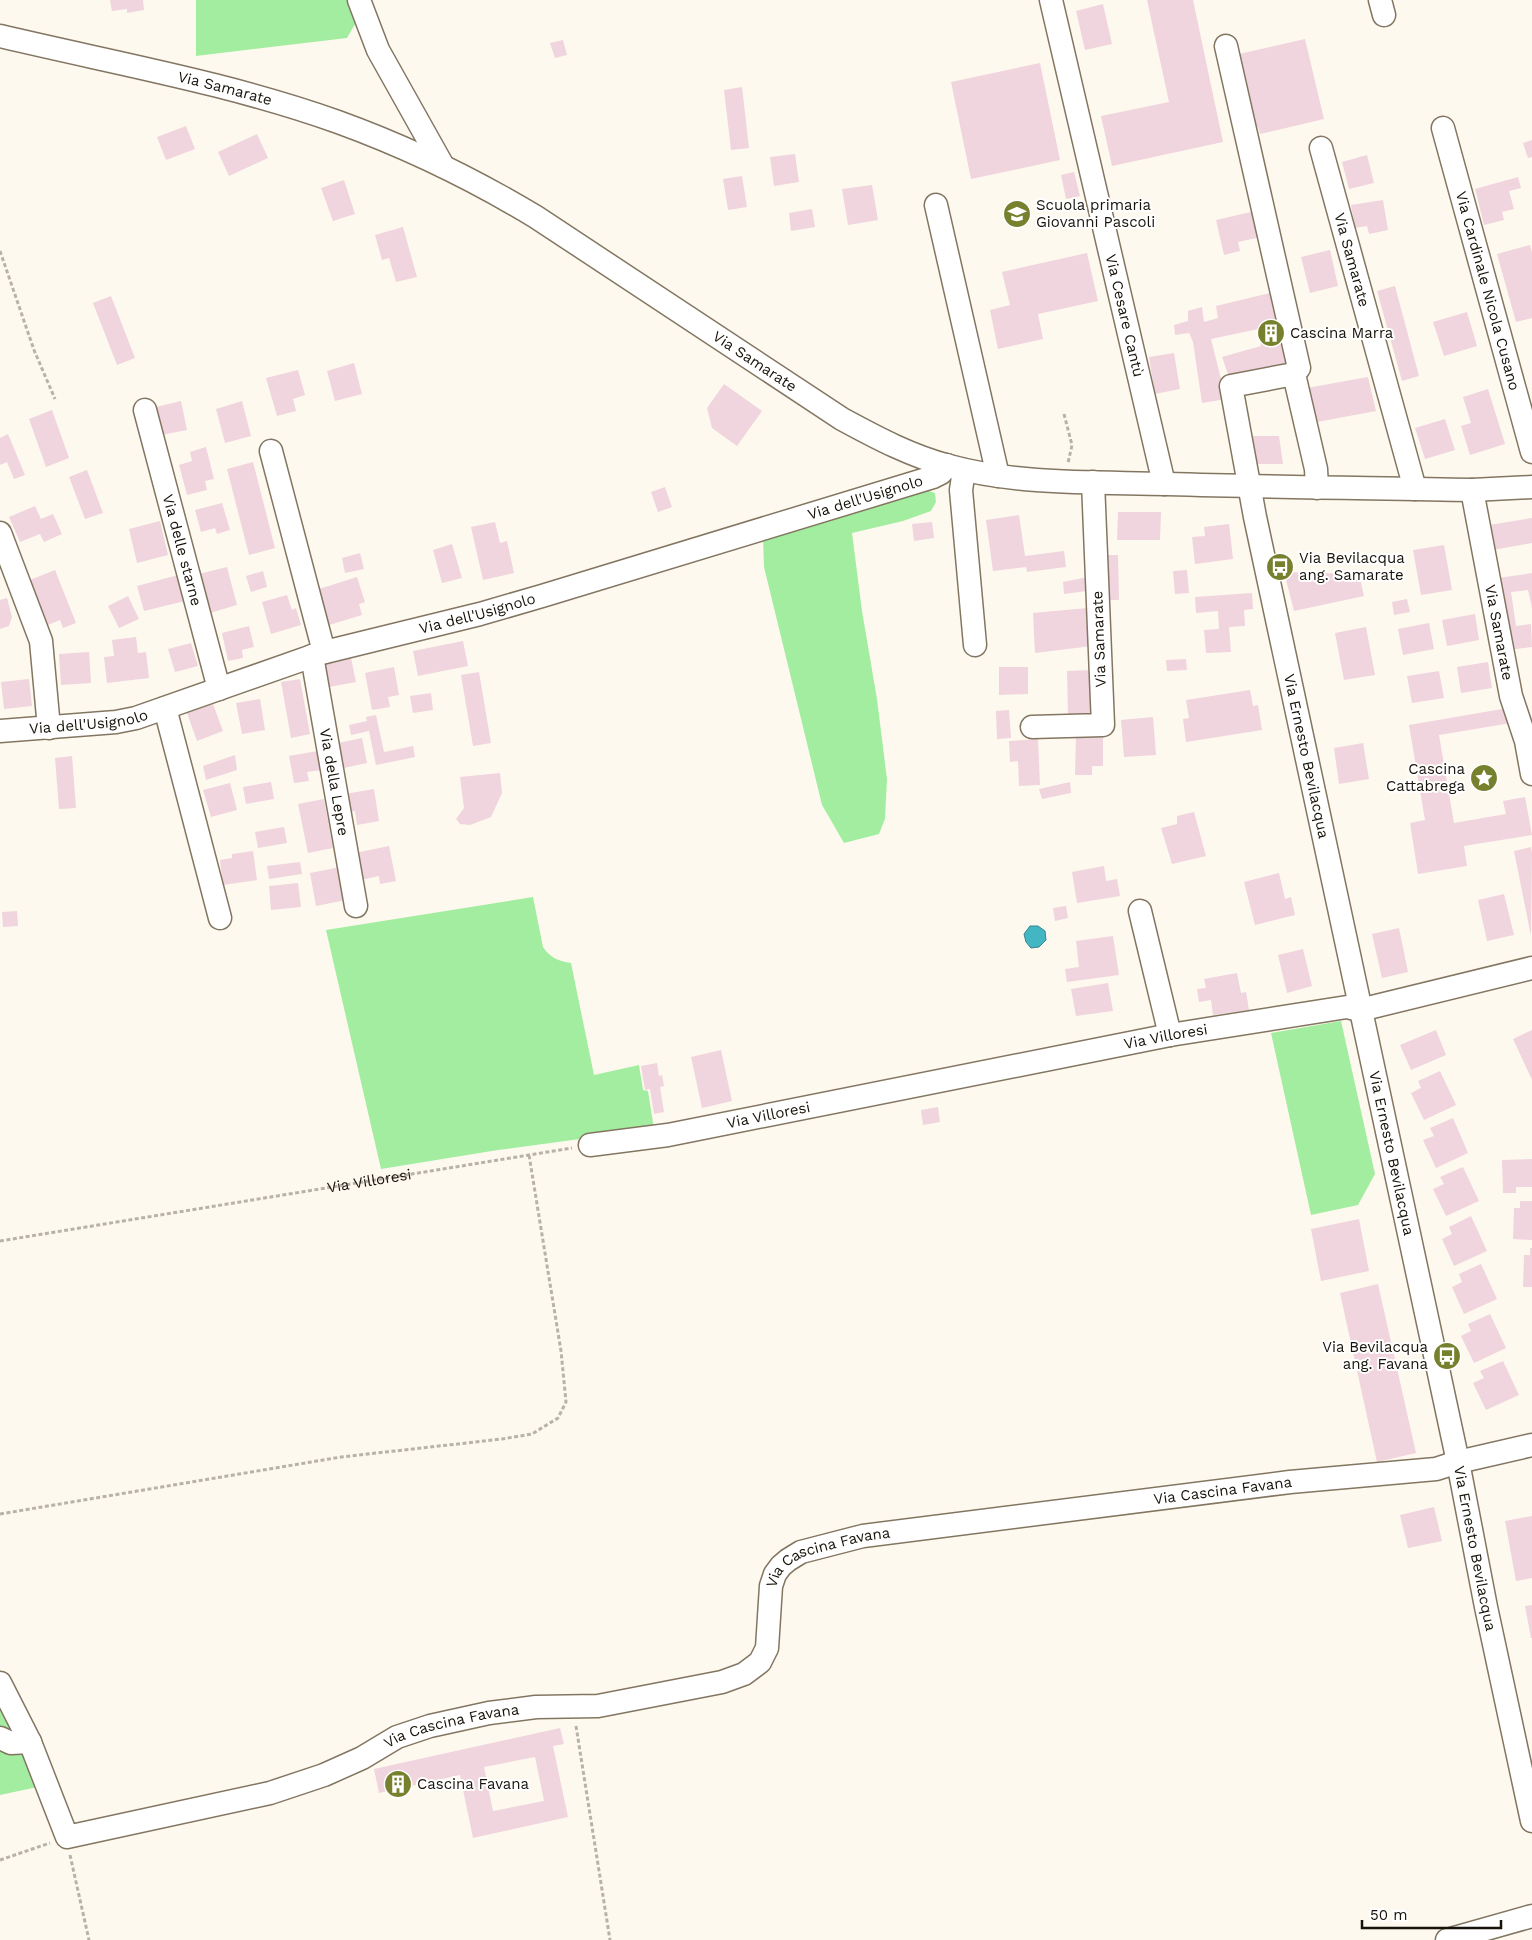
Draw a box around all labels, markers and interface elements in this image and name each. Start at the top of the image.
street label: Via Samarate [176,68,274,109]
street label: Via Cardinale Nicola Cusano [1452,189,1524,393]
place label: Scuola primaria Giovanni Pascoli [1036,196,1155,231]
school or university icon: Scuola primaria Giovanni Pascoli [1002,199,1032,229]
street label: Via Samarate [1330,211,1373,309]
street label: Via Cesare Cantù [1102,252,1148,379]
building icon: Cascina Marra [1256,318,1286,348]
place label: Cascina Marra [1290,324,1394,342]
street label: Via Samarate [709,327,800,396]
street label: Via dell'Usignolo [805,472,925,524]
street label: Via delle starne [159,492,206,608]
place label: Via Bevilacqua ang. Samarate [1299,549,1405,584]
bus stop icon: Via Bevilacqua ang. Samarate [1265,552,1295,582]
street label: Via Samarate [1481,583,1517,682]
street label: Via dell'Usignolo [417,589,538,638]
street label: Via Samarate [1088,590,1110,688]
street label: Via Ernesto Bevilacqua [1280,672,1333,841]
street label: Via dell'Usignolo [28,705,150,738]
street label: Via della Lepre [316,727,352,837]
place label: Cascina Cattabrega [1386,760,1466,795]
place icon: Cascina Cattabrega [1469,763,1499,793]
street label: Via Villoresi [1122,1020,1209,1053]
street label: Via Ernesto Bevilacqua [1365,1069,1418,1238]
street label: Via Villoresi [725,1098,812,1132]
street label: Via Villoresi [326,1165,412,1197]
place label: Via Bevilacqua ang. Favana [1322,1338,1429,1373]
bus stop icon: Via Bevilacqua ang. Favana [1432,1341,1462,1371]
street label: Via Ernesto Bevilacqua [1450,1464,1500,1633]
street label: Via Cascina Favana [1152,1473,1293,1508]
street label: Via Cascina Favana [762,1524,892,1590]
street label: Via Cascina Favana [380,1700,521,1752]
building icon: Cascina Favana [383,1769,413,1799]
place label: Cascina Favana [417,1775,530,1793]
scale bar [1362,1898,1501,1930]
text: 50 m [1370,1906,1407,1924]

